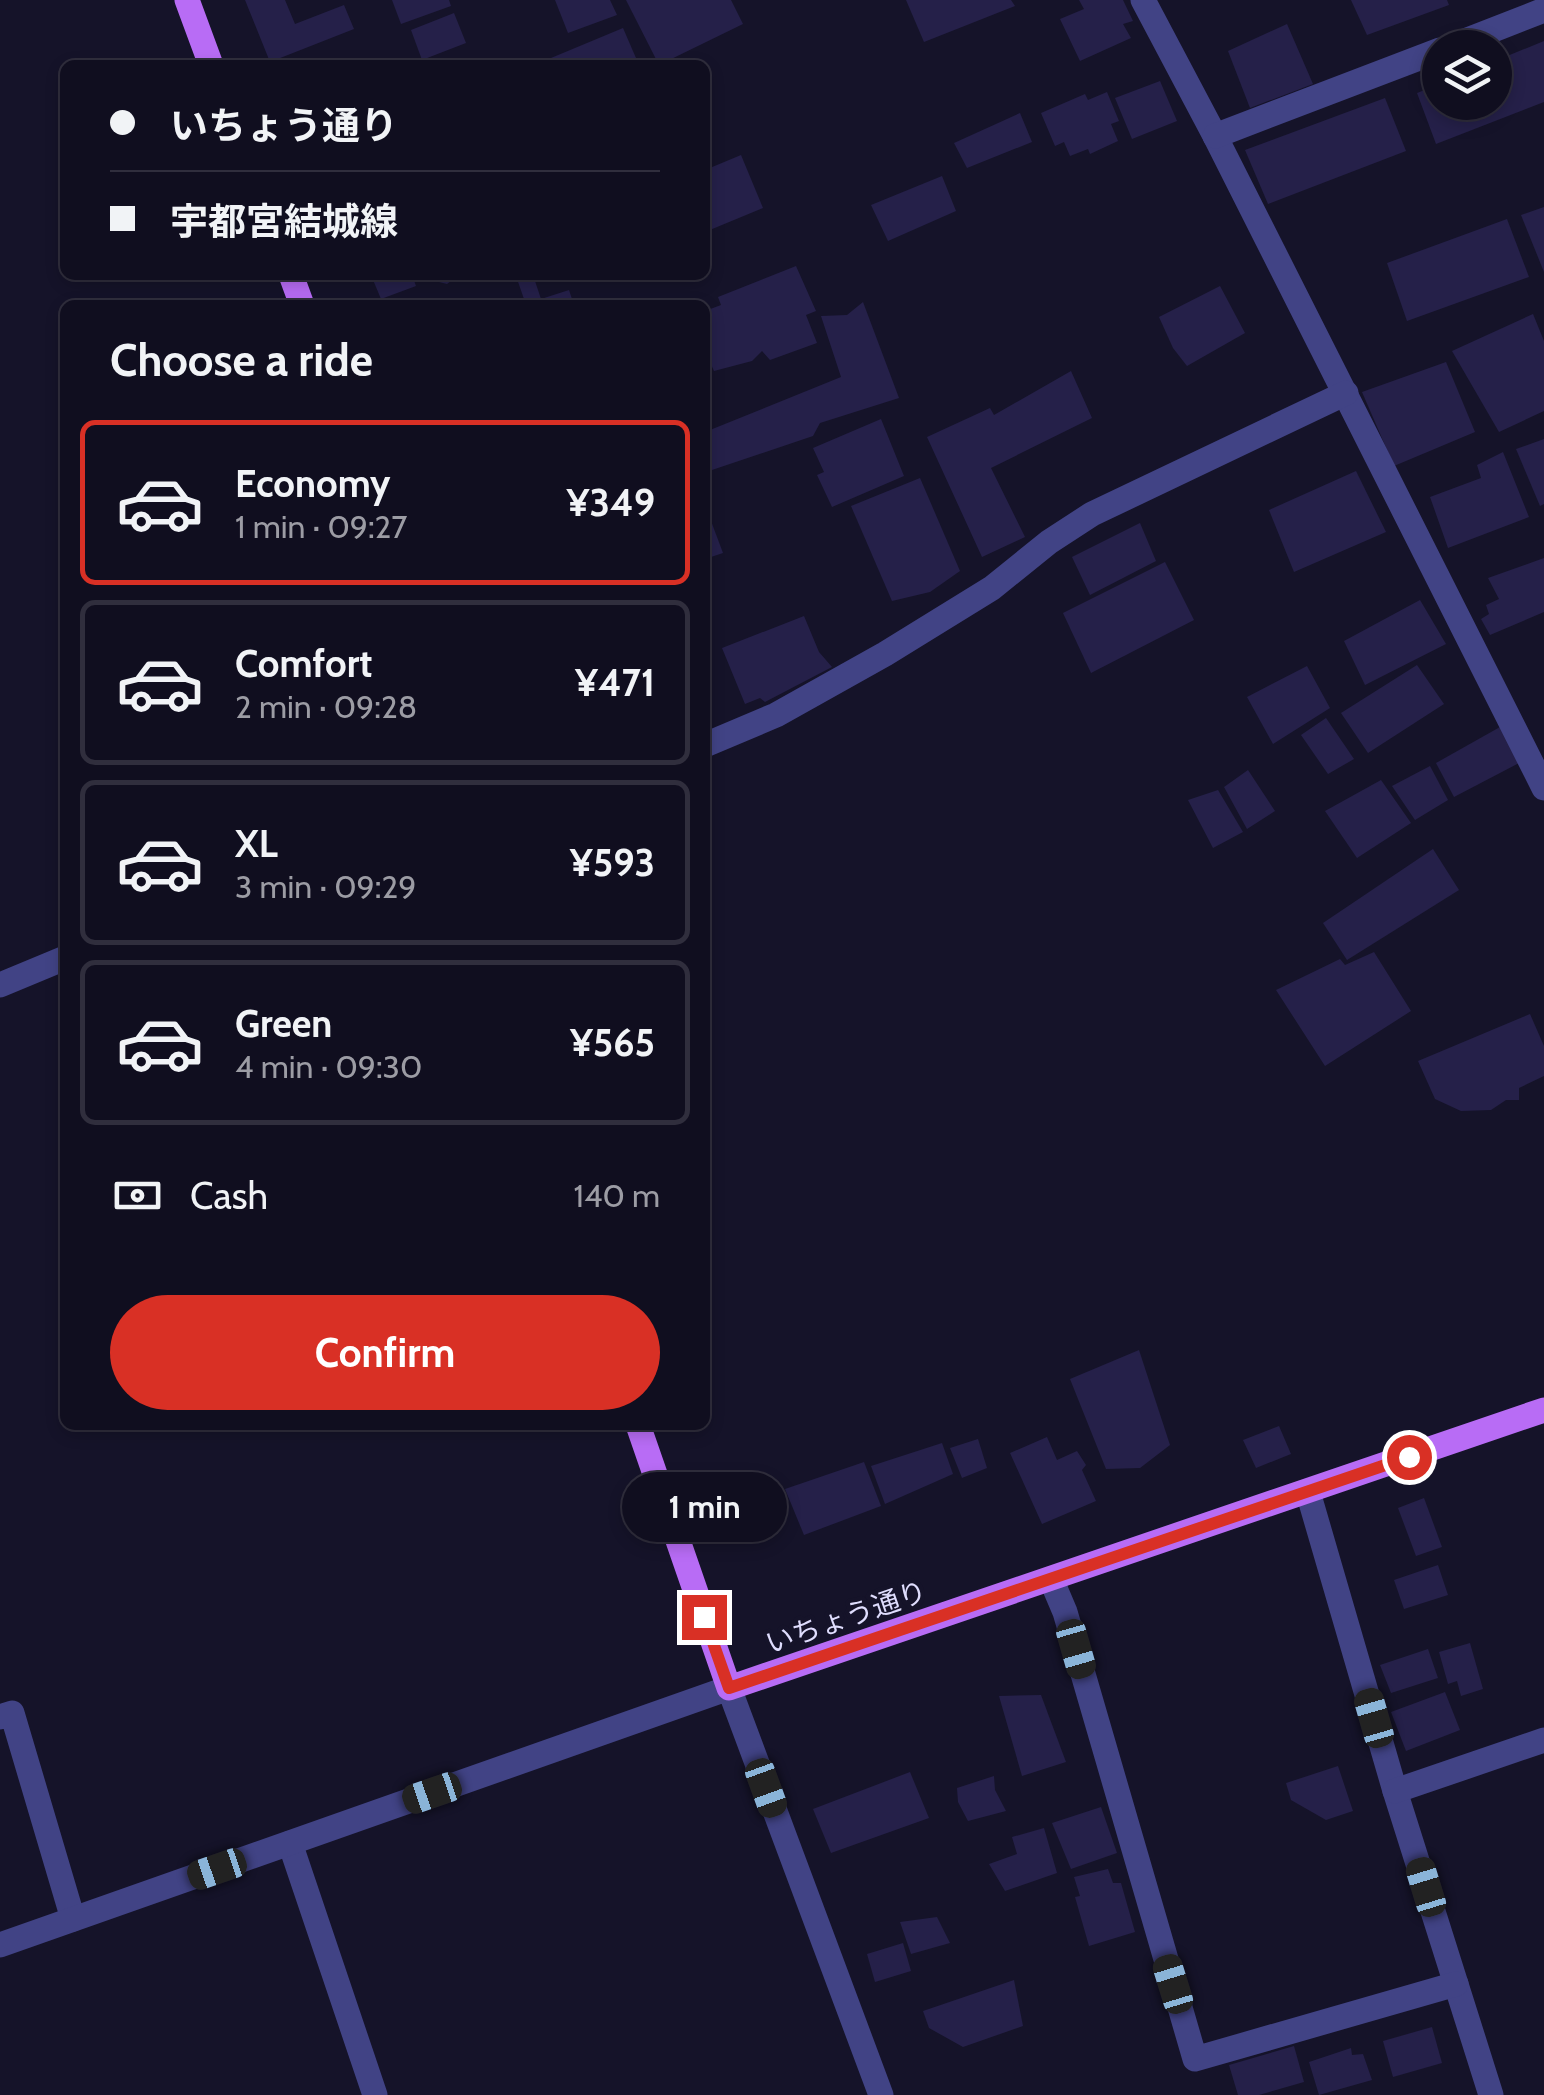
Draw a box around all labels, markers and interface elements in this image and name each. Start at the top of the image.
map controls [1422,30,1512,120]
button: layers [1422,30,1512,120]
text: いちょう通り [170,102,398,149]
text: 宇都宮結城線 [170,198,398,245]
text: Choose a ride [110,333,373,387]
icon: car [115,458,205,548]
text: Economy [235,460,390,507]
text: ¥349 [567,479,655,526]
text: 1 min · 09:27 [235,507,407,546]
icon: car [115,638,205,728]
text: Comfort [235,640,372,687]
text: ¥471 [575,659,655,706]
text: 2 min · 09:28 [235,687,417,726]
icon: car [115,818,205,908]
text: XL [235,820,278,867]
text: ¥593 [570,839,655,886]
text: 3 min · 09:29 [235,867,416,906]
icon: car [115,998,205,1088]
text: Green [235,1000,332,1047]
text: ¥565 [570,1019,655,1066]
text: 4 min · 09:30 [235,1047,422,1086]
icon: cash [110,1168,165,1223]
text: Cash [190,1172,268,1219]
text: 140 m [573,1176,660,1215]
button: Confirm [110,1295,660,1410]
route start [1387,1435,1432,1480]
callout: 1 min [622,1472,786,1542]
text: 1 min [668,1487,741,1526]
street label: いちょう通り [761,1574,931,1660]
route end [682,1595,727,1640]
car [1053,1616,1099,1682]
car [1351,1685,1397,1751]
car [742,1755,790,1821]
car [399,1769,465,1817]
car [184,1845,250,1893]
car [1403,1854,1449,1920]
car [1150,1951,1196,2017]

